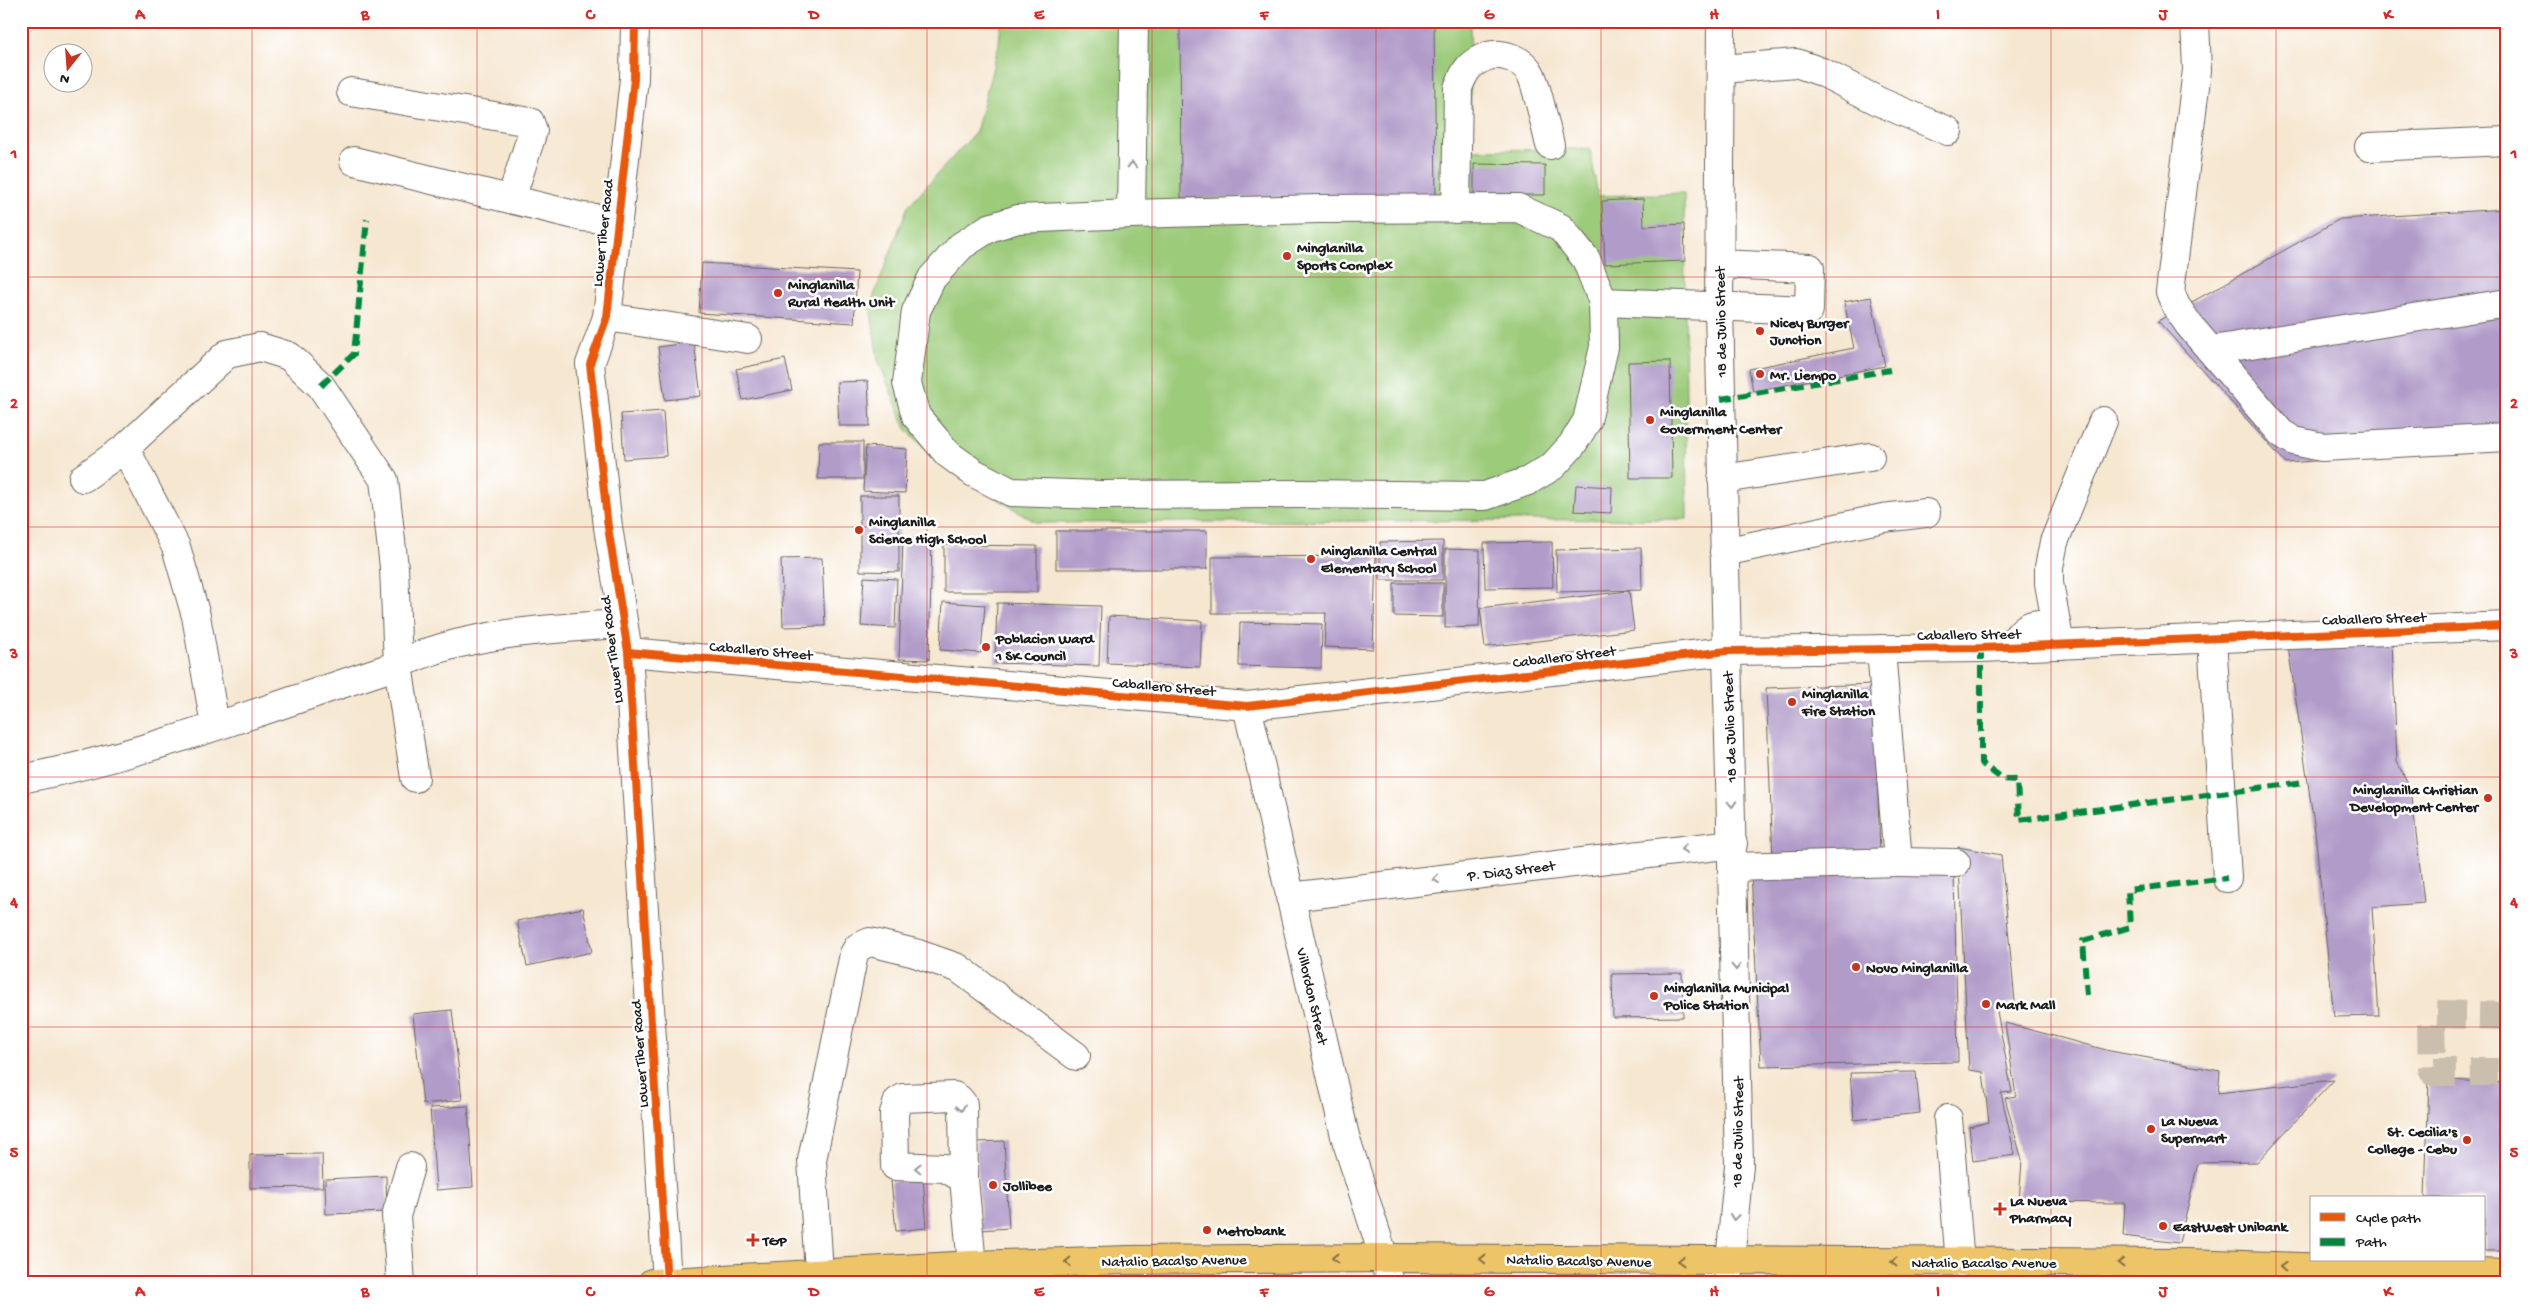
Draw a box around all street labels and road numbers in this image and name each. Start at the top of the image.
street label: Lower Tiber Road [589,177,619,288]
street label: 18 de Julio Street [1712,265,1732,379]
street label: Lower Tiber Road [597,594,628,704]
street label: Caballero Street [2322,609,2428,631]
street label: Caballero Street [1917,626,2023,646]
street label: Caballero Street [708,639,815,666]
street label: Caballero Street [1512,643,1619,673]
street label: 18 de Julio Street [1720,669,1742,784]
street label: Caballero Street [1111,675,1218,702]
street label: P. Diaz Street [1465,857,1558,886]
street label: Villordon Street [1291,945,1331,1048]
street label: Lower Tiber Road [628,998,654,1108]
street label: 18 de Julio Street [1729,1075,1749,1189]
street label: Natalio Bacalso Avenue [1101,1252,1247,1272]
street label: Natalio Bacalso Avenue [1506,1252,1652,1272]
street label: Natalio Bacalso Avenue [1911,1255,2057,1273]

